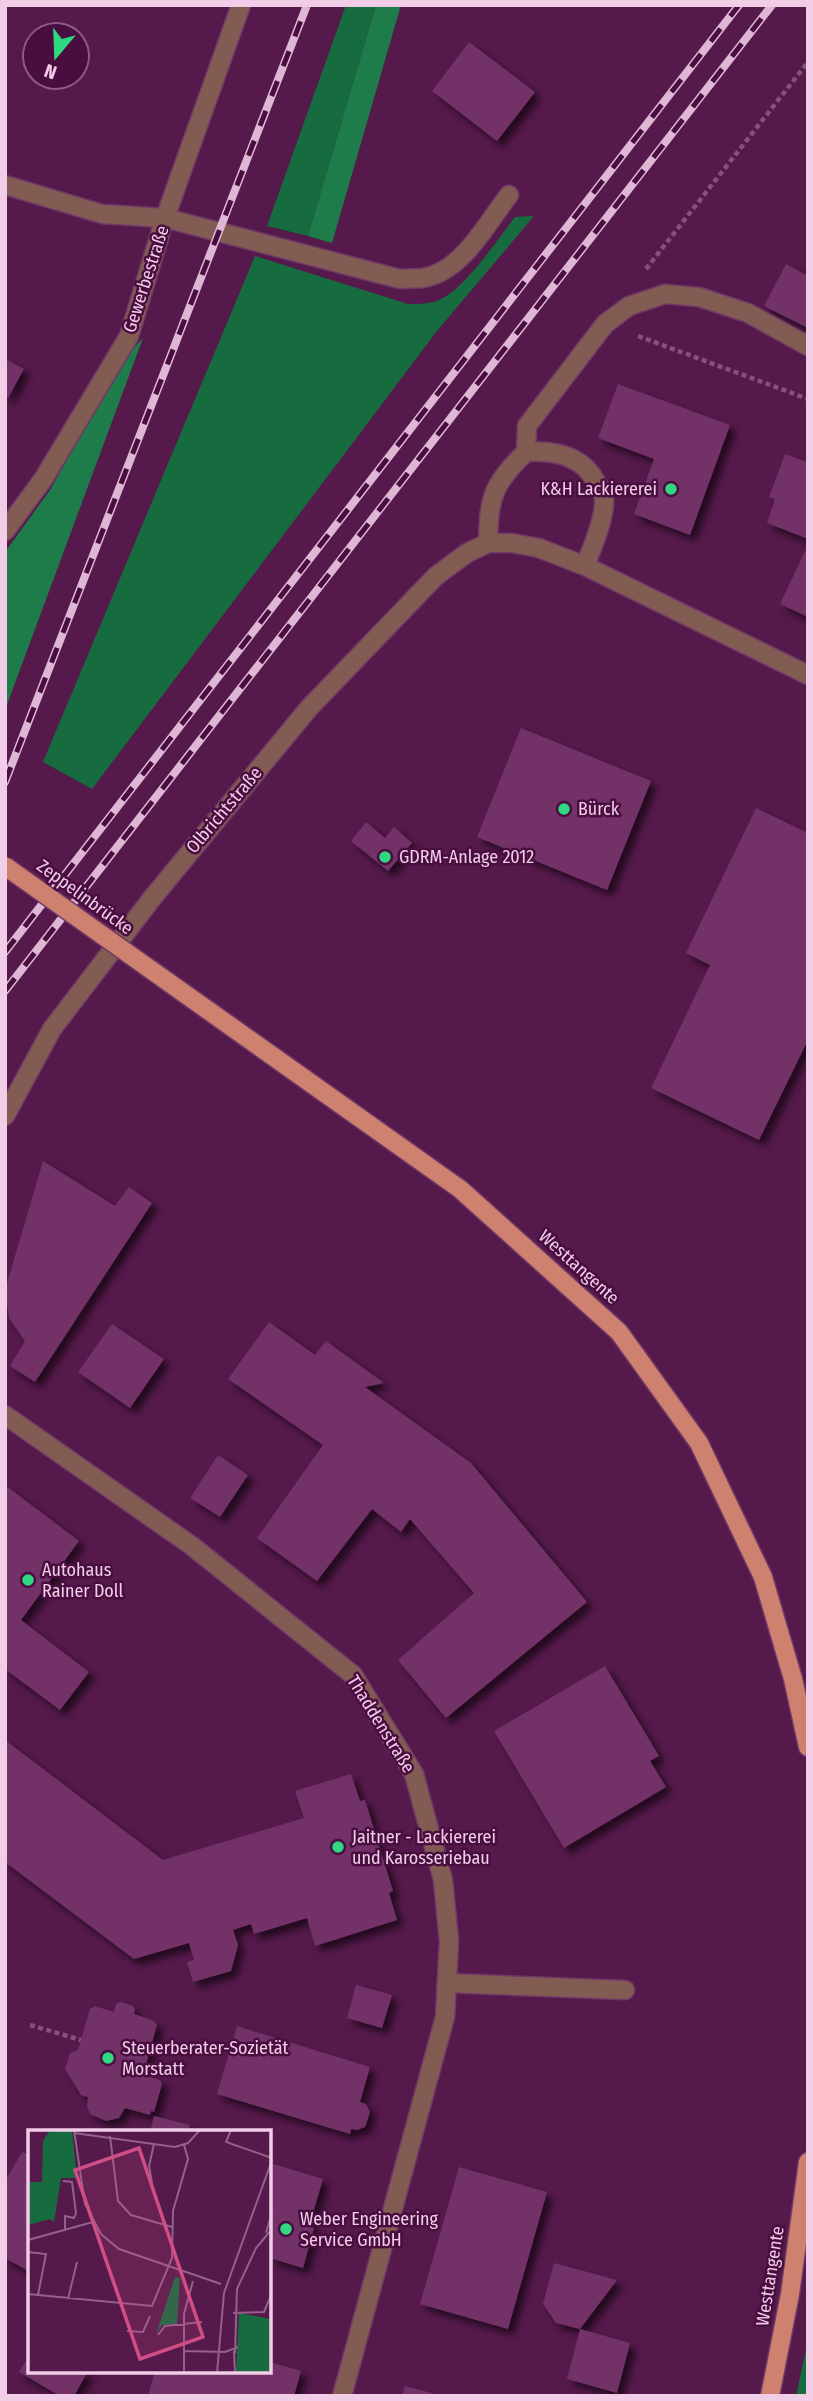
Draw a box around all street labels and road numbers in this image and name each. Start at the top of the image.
street label: Gewerbestraße [118,223,174,335]
street label: Olbrichtstraße [181,762,267,858]
street label: Zeppelinbrücke [32,855,138,939]
street label: Westtangente [534,1225,624,1309]
street label: Thaddenstraße [342,1671,420,1777]
street label: Westtangente [751,2224,789,2328]

